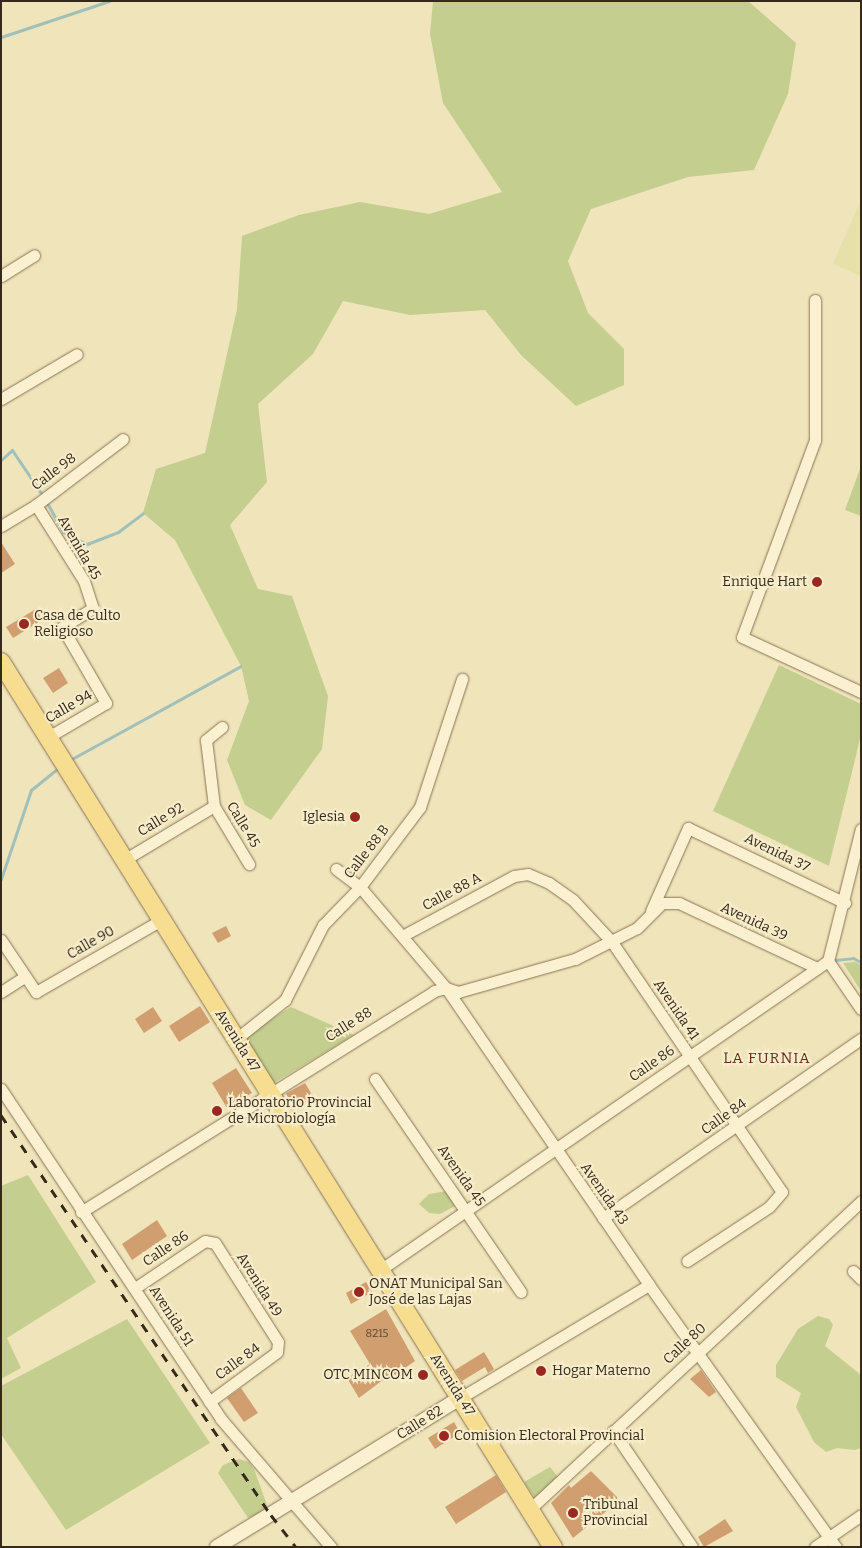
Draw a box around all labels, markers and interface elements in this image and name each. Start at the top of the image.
street label: Calle 98 [28,450,80,494]
street label: Avenida 45 [54,513,104,583]
place label: Enrique Hart [722,574,807,590]
marker: Enrique Hart [811,576,823,588]
place label: Casa de Culto Religioso [34,608,121,640]
marker: Casa de Culto Religioso [18,618,30,630]
street label: Calle 94 [43,687,95,727]
street label: Calle 45 [223,799,263,851]
street label: Calle 92 [135,800,187,840]
place label: Iglesia [303,809,345,825]
marker: Iglesia [349,811,361,823]
street label: Calle 88 B [341,822,393,882]
street label: Avenida 37 [742,830,812,876]
street label: Calle 88 A [420,869,484,915]
street label: Avenida 39 [718,899,790,945]
street label: Calle 90 [64,923,118,963]
street label: Avenida 41 [650,976,702,1044]
street label: Calle 88 [323,1004,375,1046]
street label: Avenida 47 [211,1007,263,1075]
street label: Calle 86 [626,1042,678,1086]
district label: LA FURNIA [722,1050,812,1068]
place label: Laboratorio Provincial de Microbiología [228,1095,372,1128]
street label: Calle 84 [698,1095,750,1139]
marker: Laboratorio Provincial de Microbiología [210,1104,224,1118]
street label: Avenida 45 [434,1142,488,1210]
street label: Avenida 43 [577,1160,631,1228]
street label: Calle 86 [140,1228,192,1270]
street label: Avenida 49 [233,1250,285,1320]
place label: ONAT Municipal San José de las Lajas [369,1276,503,1308]
street label: Avenida 51 [145,1283,197,1349]
marker: ONAT Municipal San José de las Lajas [353,1286,365,1298]
street label: Calle 80 [660,1320,710,1368]
house number: 8215 [366,1327,388,1341]
street label: Calle 84 [212,1340,264,1384]
street label: Avenida 47 [426,1351,478,1419]
place label: Hogar Materno [552,1363,651,1379]
marker: Hogar Materno [534,1364,548,1378]
place label: OTC MINCOM [323,1367,413,1383]
marker: OTC MINCOM [417,1369,429,1381]
street label: Calle 82 [394,1402,446,1444]
place label: Comision Electoral Provincial [454,1428,644,1444]
marker: Comision Electoral Provincial [438,1430,450,1442]
place label: Tribunal Provincial [583,1497,648,1530]
marker: Tribunal Provincial [567,1507,579,1519]

